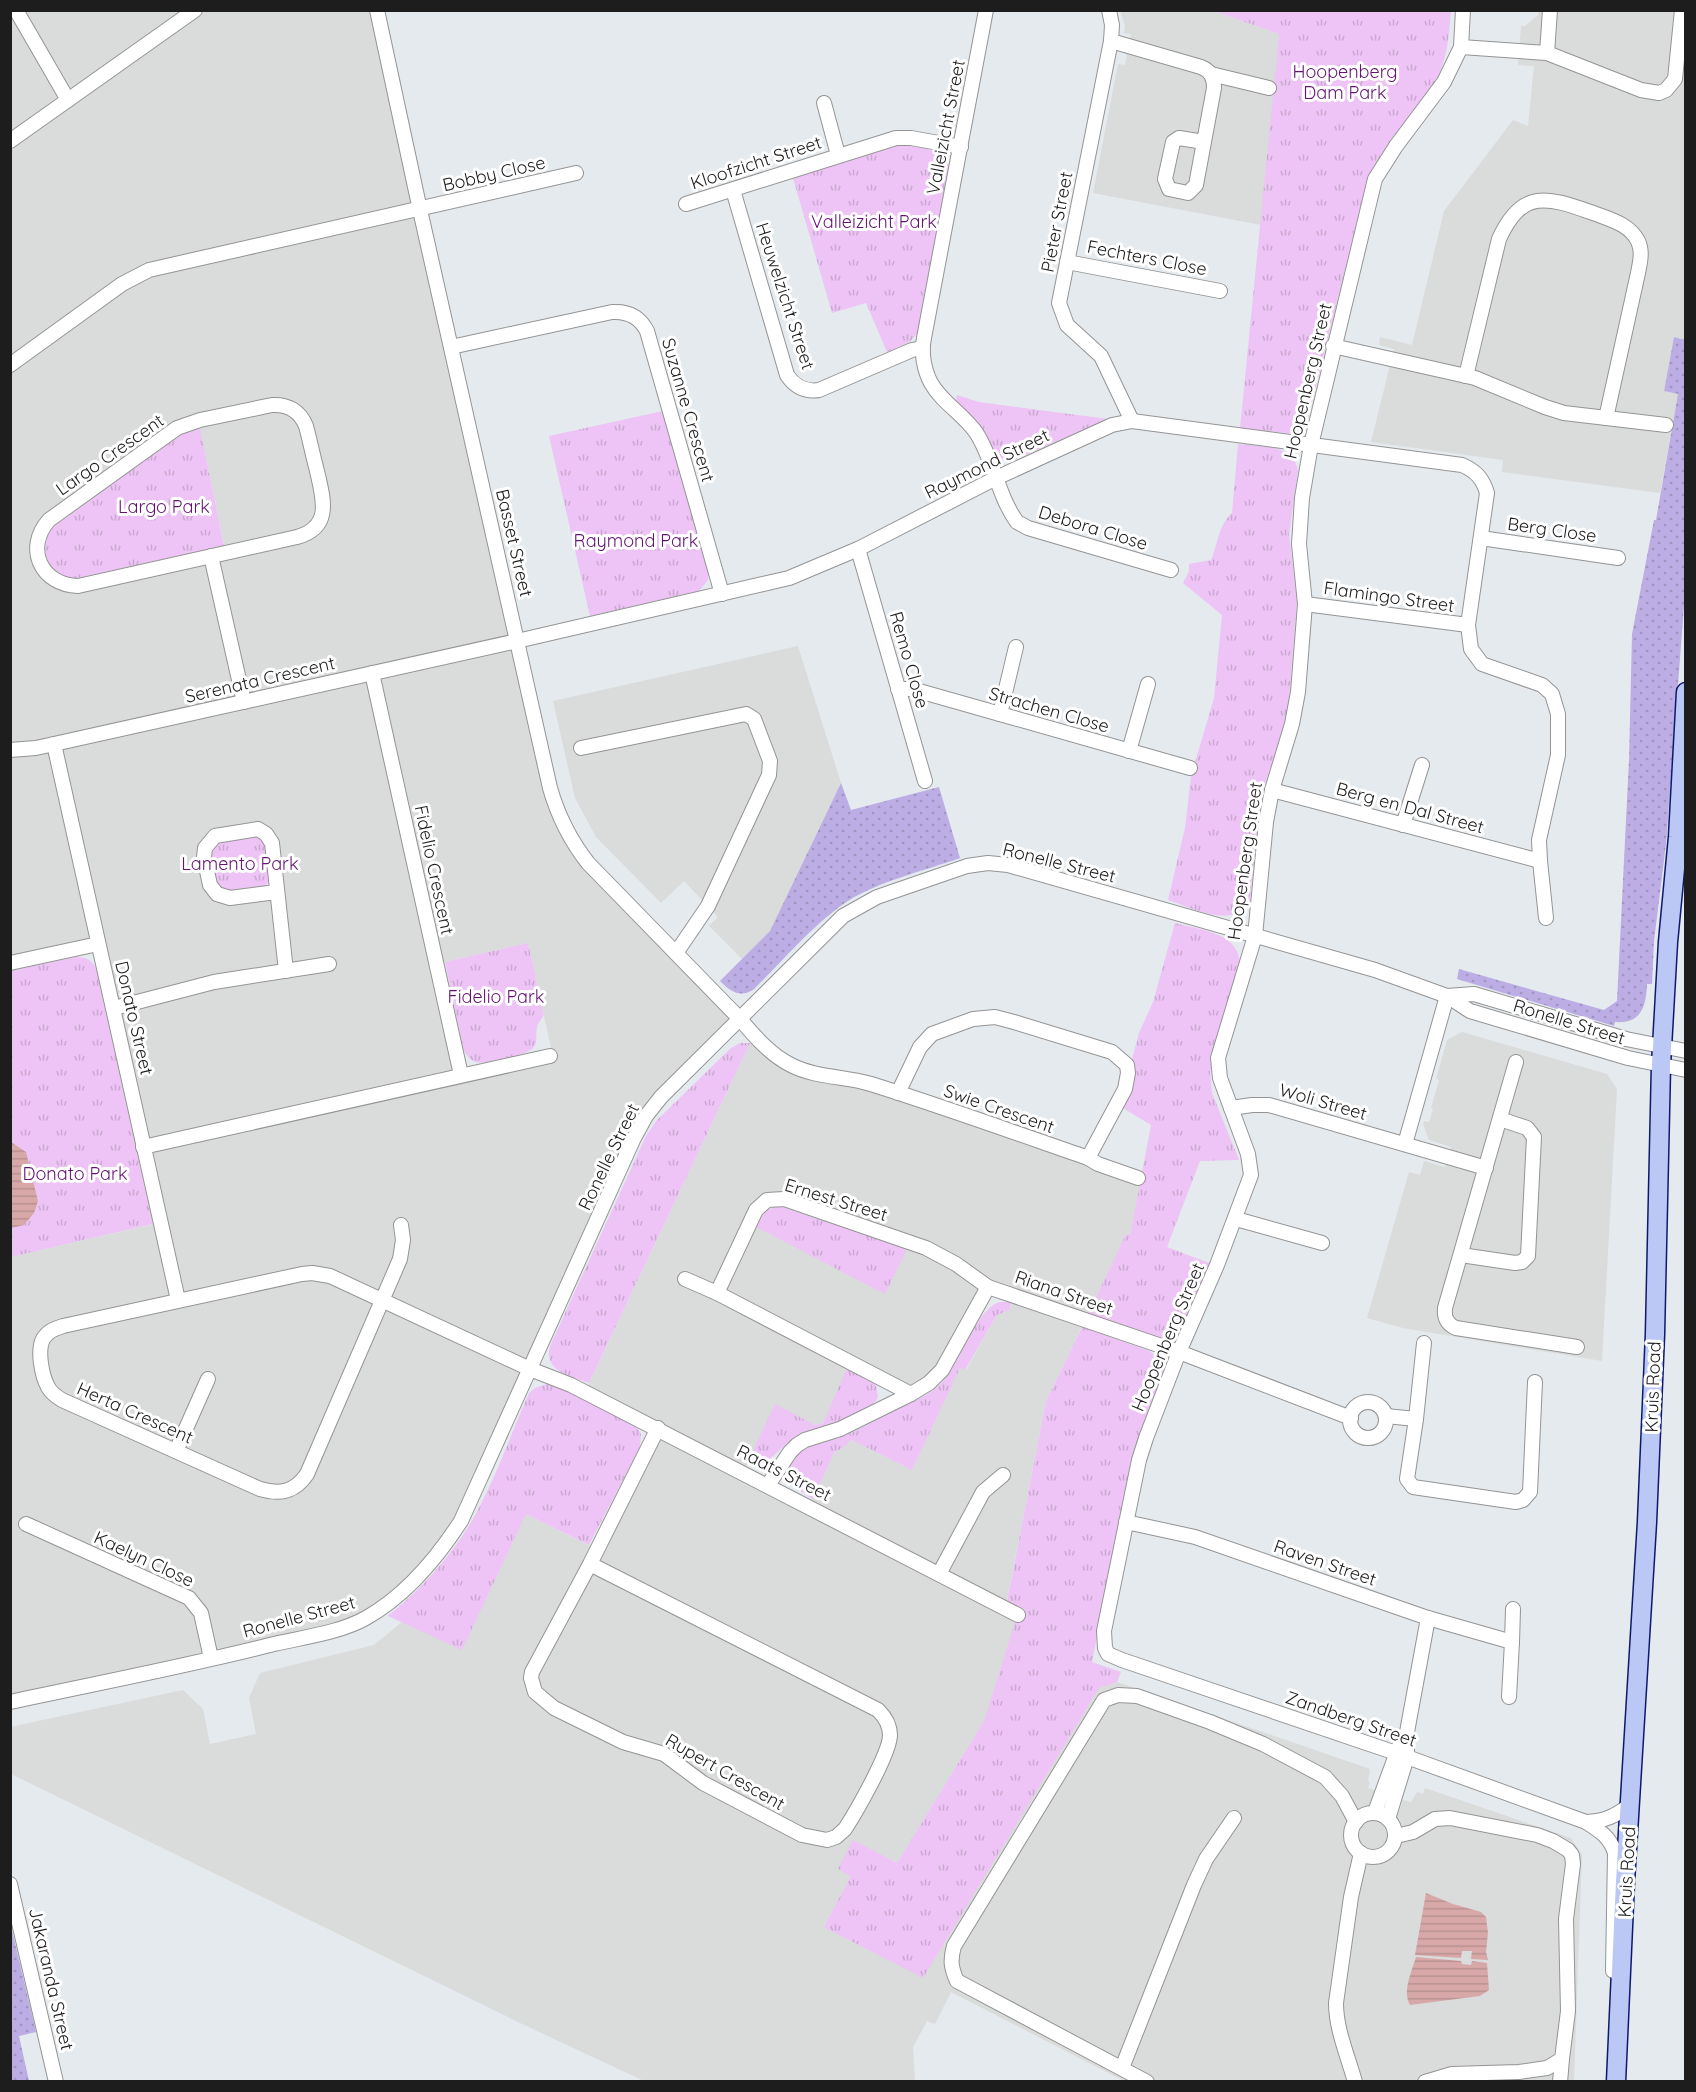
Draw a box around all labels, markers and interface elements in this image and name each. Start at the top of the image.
street label: Valleizicht Street [921,57,970,196]
park label: Hoopenberg Dam Park [1292,60,1398,104]
street label: Kloofzicht Street [687,130,824,195]
street label: Bobby Close [440,151,547,196]
street label: Pieter Street [1035,170,1078,274]
park label: Valleizicht Park [811,210,937,233]
street label: Heuwelzicht Street [751,219,820,372]
street label: Fechters Close [1085,235,1209,280]
street label: Hoopenberg Street [1278,301,1337,461]
street label: Suzanne Crescent [657,335,720,484]
street label: Largo Crescent [51,409,168,500]
street label: Raymond Street [921,423,1053,504]
street label: Basset Street [491,487,538,599]
park label: Largo Park [118,495,210,518]
street label: Debora Close [1036,500,1150,555]
street label: Berg Close [1506,512,1598,547]
park label: Raymond Park [574,529,698,552]
street label: Flamingo Street [1322,576,1456,617]
street label: Remo Close [885,609,934,711]
street label: Serenata Crescent [183,651,337,708]
street label: Strachen Close [986,681,1112,738]
street label: Berg en Dal Street [1334,777,1487,838]
street label: Hoopenberg Street [1222,780,1267,941]
street label: Fidelio Crescent [410,803,459,937]
street label: Ronelle Street [1000,837,1118,888]
park label: Lamento Park [181,852,299,875]
street label: Donato Street [110,959,159,1077]
park label: Fidelio Park [447,985,545,1008]
street label: Ronelle Street [1510,994,1628,1049]
street label: Woli Street [1277,1078,1370,1125]
street label: Swie Crescent [941,1079,1058,1138]
street label: Ronelle Street [573,1100,644,1214]
park label: Donato Park [22,1162,128,1185]
street label: Ernest Street [782,1173,890,1226]
street label: Hoopenberg Street [1126,1259,1209,1415]
street label: Riana Street [1012,1265,1116,1320]
street label: Kruis Road [1639,1341,1666,1433]
street label: Herta Crescent [73,1377,197,1448]
street label: Raats Street [733,1439,835,1506]
street label: Kaelyn Close [90,1525,198,1592]
street label: Raven Street [1271,1534,1379,1591]
street label: Ronelle Street [240,1590,358,1643]
street label: Zandberg Street [1283,1685,1420,1752]
street label: Rupert Crescent [661,1728,789,1815]
street label: Kruis Road [1613,1826,1640,1918]
street label: Jakaranda Street [24,1905,79,2052]

